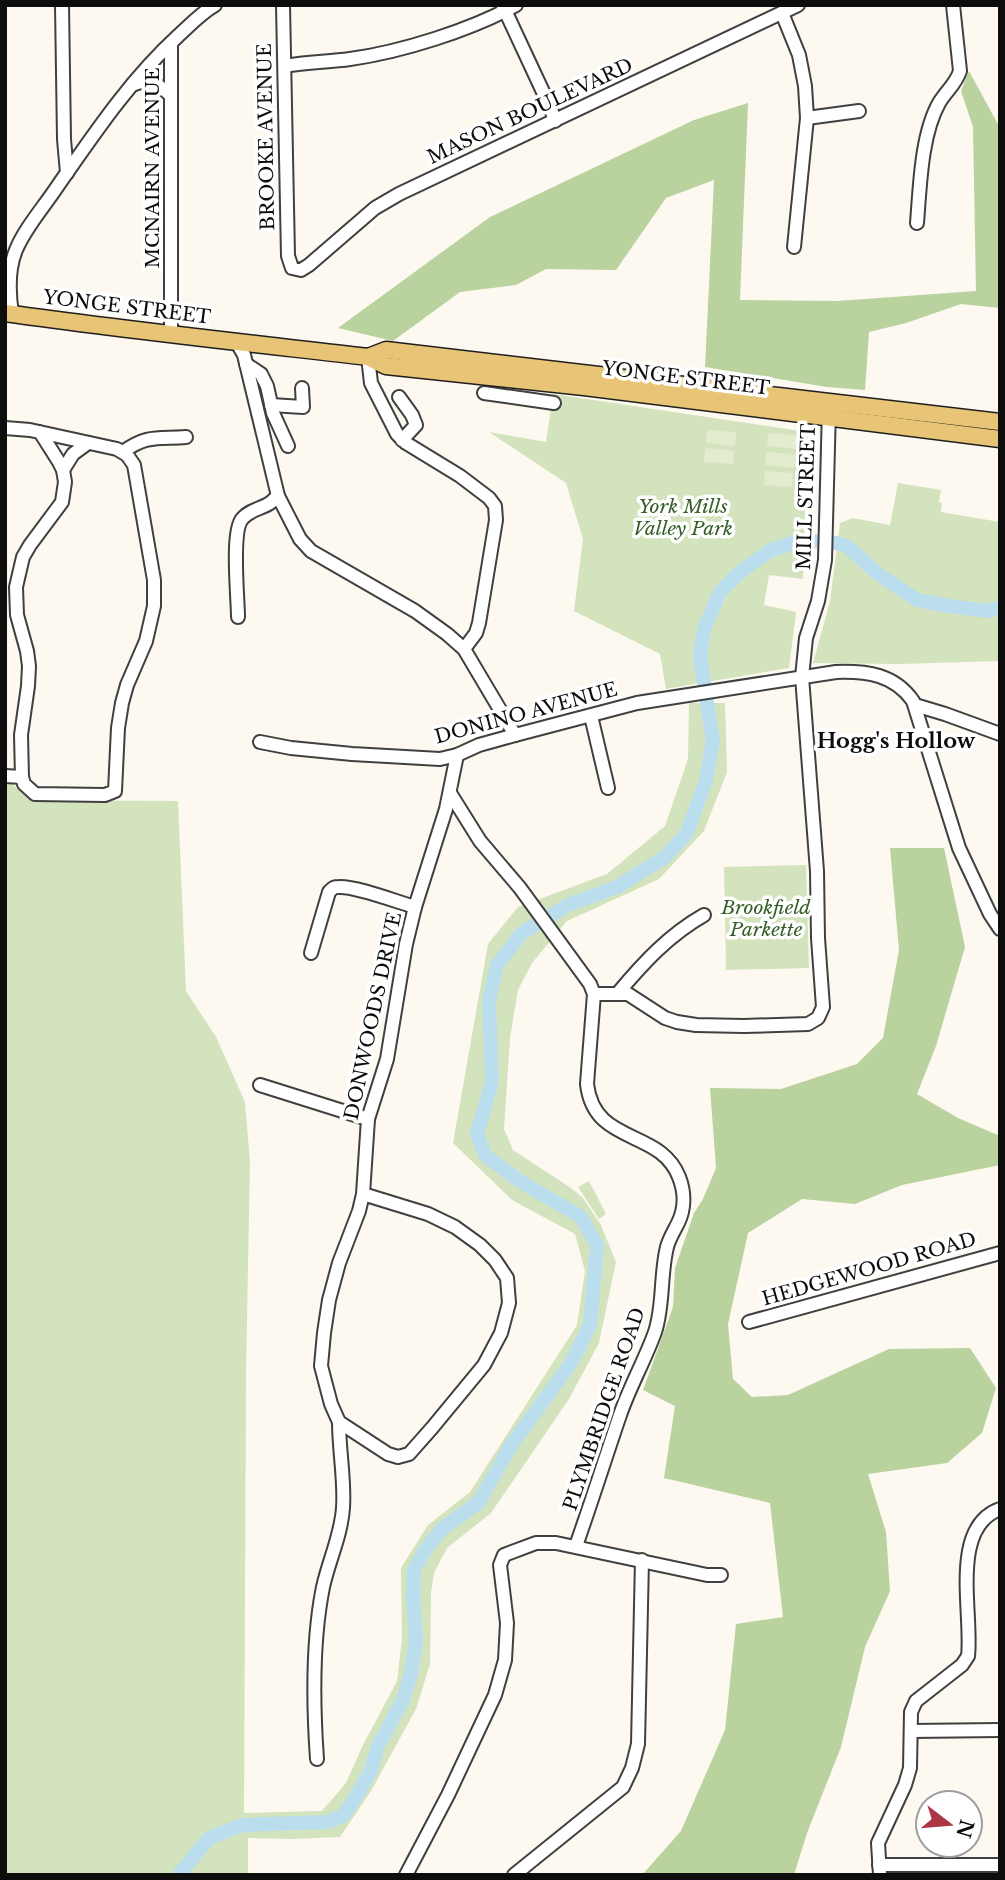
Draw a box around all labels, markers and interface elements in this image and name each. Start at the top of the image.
street label: BROOKE AVENUE [253,43,279,231]
street label: MASON BOULEVARD [424,53,636,169]
street label: MCNAIRN AVENUE [141,67,164,269]
street label: YONGE STREET [41,285,212,329]
street label: YONGE STREET [600,356,771,400]
street label: MILL STREET [792,423,820,571]
park label: York Mills Valley Park [633,495,733,540]
street label: DONINO AVENUE [432,678,620,748]
district label: Hogg's Hollow [817,728,976,754]
park label: Brookfield Parkette [720,896,811,941]
street label: DONWOODS DRIVE [340,910,406,1122]
street label: HEDGEWOOD ROAD [759,1227,979,1311]
street label: PLYMBRIDGE ROAD [558,1304,650,1514]
north arrow [914,1789,984,1859]
text: N [951,1817,978,1840]

